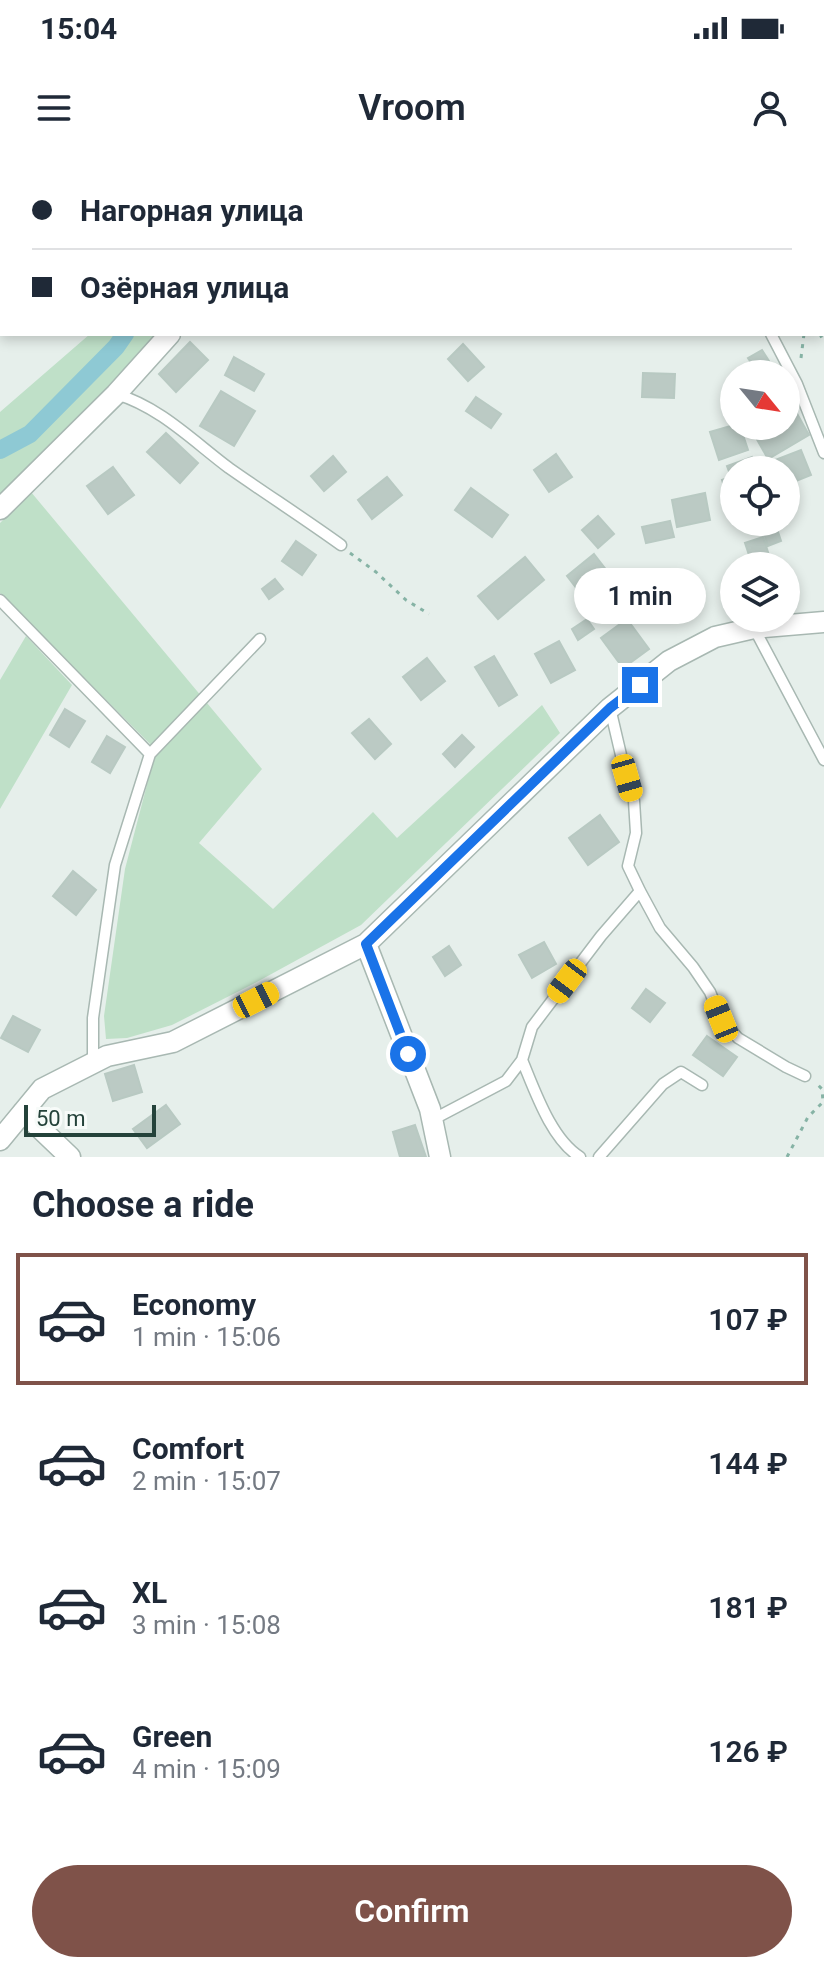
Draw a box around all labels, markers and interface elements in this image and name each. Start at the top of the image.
text: 15:04 [40,11,117,46]
icon: menu [32,86,76,130]
icon: person [748,86,792,130]
text: Vroom [358,87,466,129]
text: Нагорная улица [80,193,303,228]
text: Озёрная улица [80,270,289,305]
north arrow [720,360,800,440]
map controls [720,360,800,632]
button: locate [720,456,800,536]
button: layers [720,552,800,632]
callout: 1 min [574,569,706,625]
text: 1 min [607,581,673,611]
route end [622,667,658,703]
car [609,752,645,804]
car [543,955,591,1007]
car [229,978,283,1022]
car [701,992,741,1046]
route start [390,1036,426,1072]
scale bar [24,1101,156,1137]
text: 50 m [36,1106,85,1131]
text: Choose a ride [32,1184,254,1226]
icon: car [36,1283,108,1355]
text: Economy [132,1287,256,1322]
text: 107 ₽ [708,1302,788,1337]
text: 1 min · 15:06 [132,1322,281,1352]
icon: car [36,1427,108,1499]
text: Comfort [132,1431,244,1466]
text: 144 ₽ [708,1446,788,1481]
text: 2 min · 15:07 [132,1466,281,1496]
icon: car [36,1571,108,1643]
text: XL [132,1575,167,1610]
text: 181 ₽ [708,1590,788,1625]
text: 3 min · 15:08 [132,1610,281,1640]
icon: car [36,1715,108,1787]
text: Green [132,1719,212,1754]
text: 126 ₽ [708,1734,788,1769]
text: 4 min · 15:09 [132,1754,281,1784]
button: Confirm [32,1865,792,1957]

